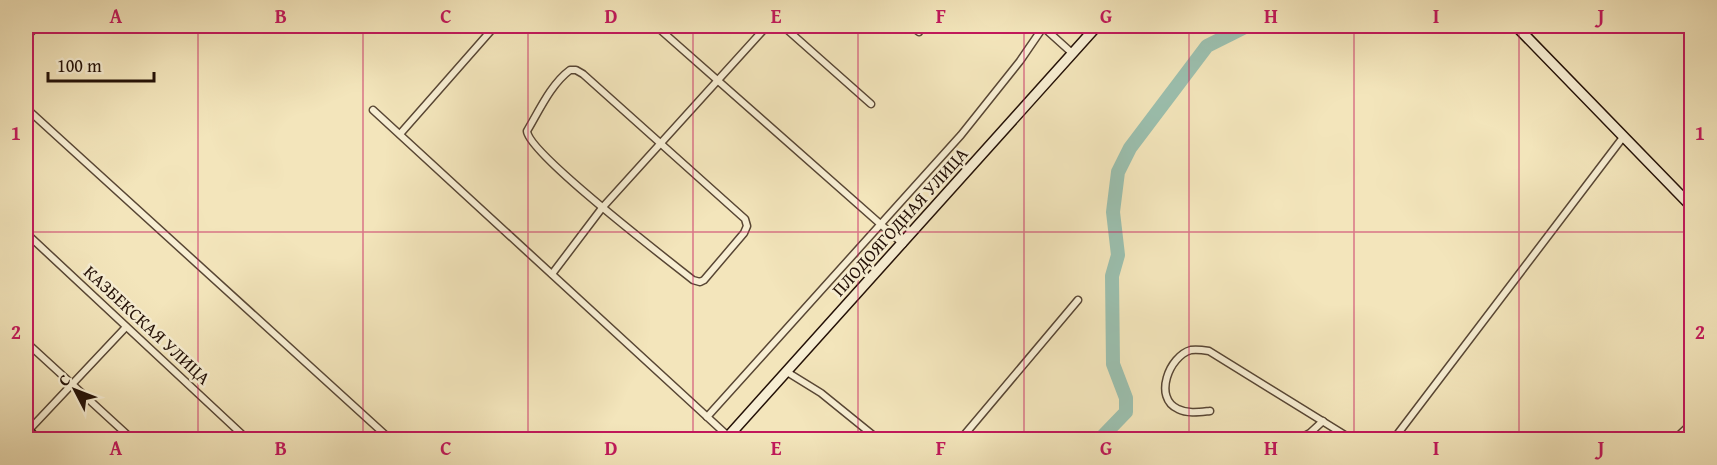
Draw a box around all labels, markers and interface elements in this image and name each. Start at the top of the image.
text: A [110,1,123,30]
text: B [275,1,287,30]
text: C [440,1,452,30]
text: D [604,1,618,30]
text: E [771,1,782,30]
text: F [936,1,946,30]
text: G [1100,1,1112,30]
text: H [1264,1,1278,30]
text: I [1433,1,1439,30]
text: J [1595,1,1605,30]
scale bar [48,45,154,83]
text: 100 m [57,52,102,79]
text: 1 [11,118,21,147]
text: 1 [1695,118,1705,147]
street label: ПЛОДОЯГОДНАЯ УЛИЦА [825,141,974,302]
street label: КАЗБЕКСКАЯ УЛИЦА [78,259,217,391]
text: 2 [11,317,21,346]
text: 2 [1695,317,1705,346]
north arrow [45,360,105,420]
text: С [52,369,76,391]
text: A [110,433,123,462]
text: B [275,433,287,462]
text: C [440,433,452,462]
text: D [604,433,618,462]
text: E [771,433,782,462]
text: F [936,433,946,462]
text: G [1100,433,1112,462]
text: H [1264,433,1278,462]
text: I [1433,433,1439,462]
text: J [1595,433,1605,462]

